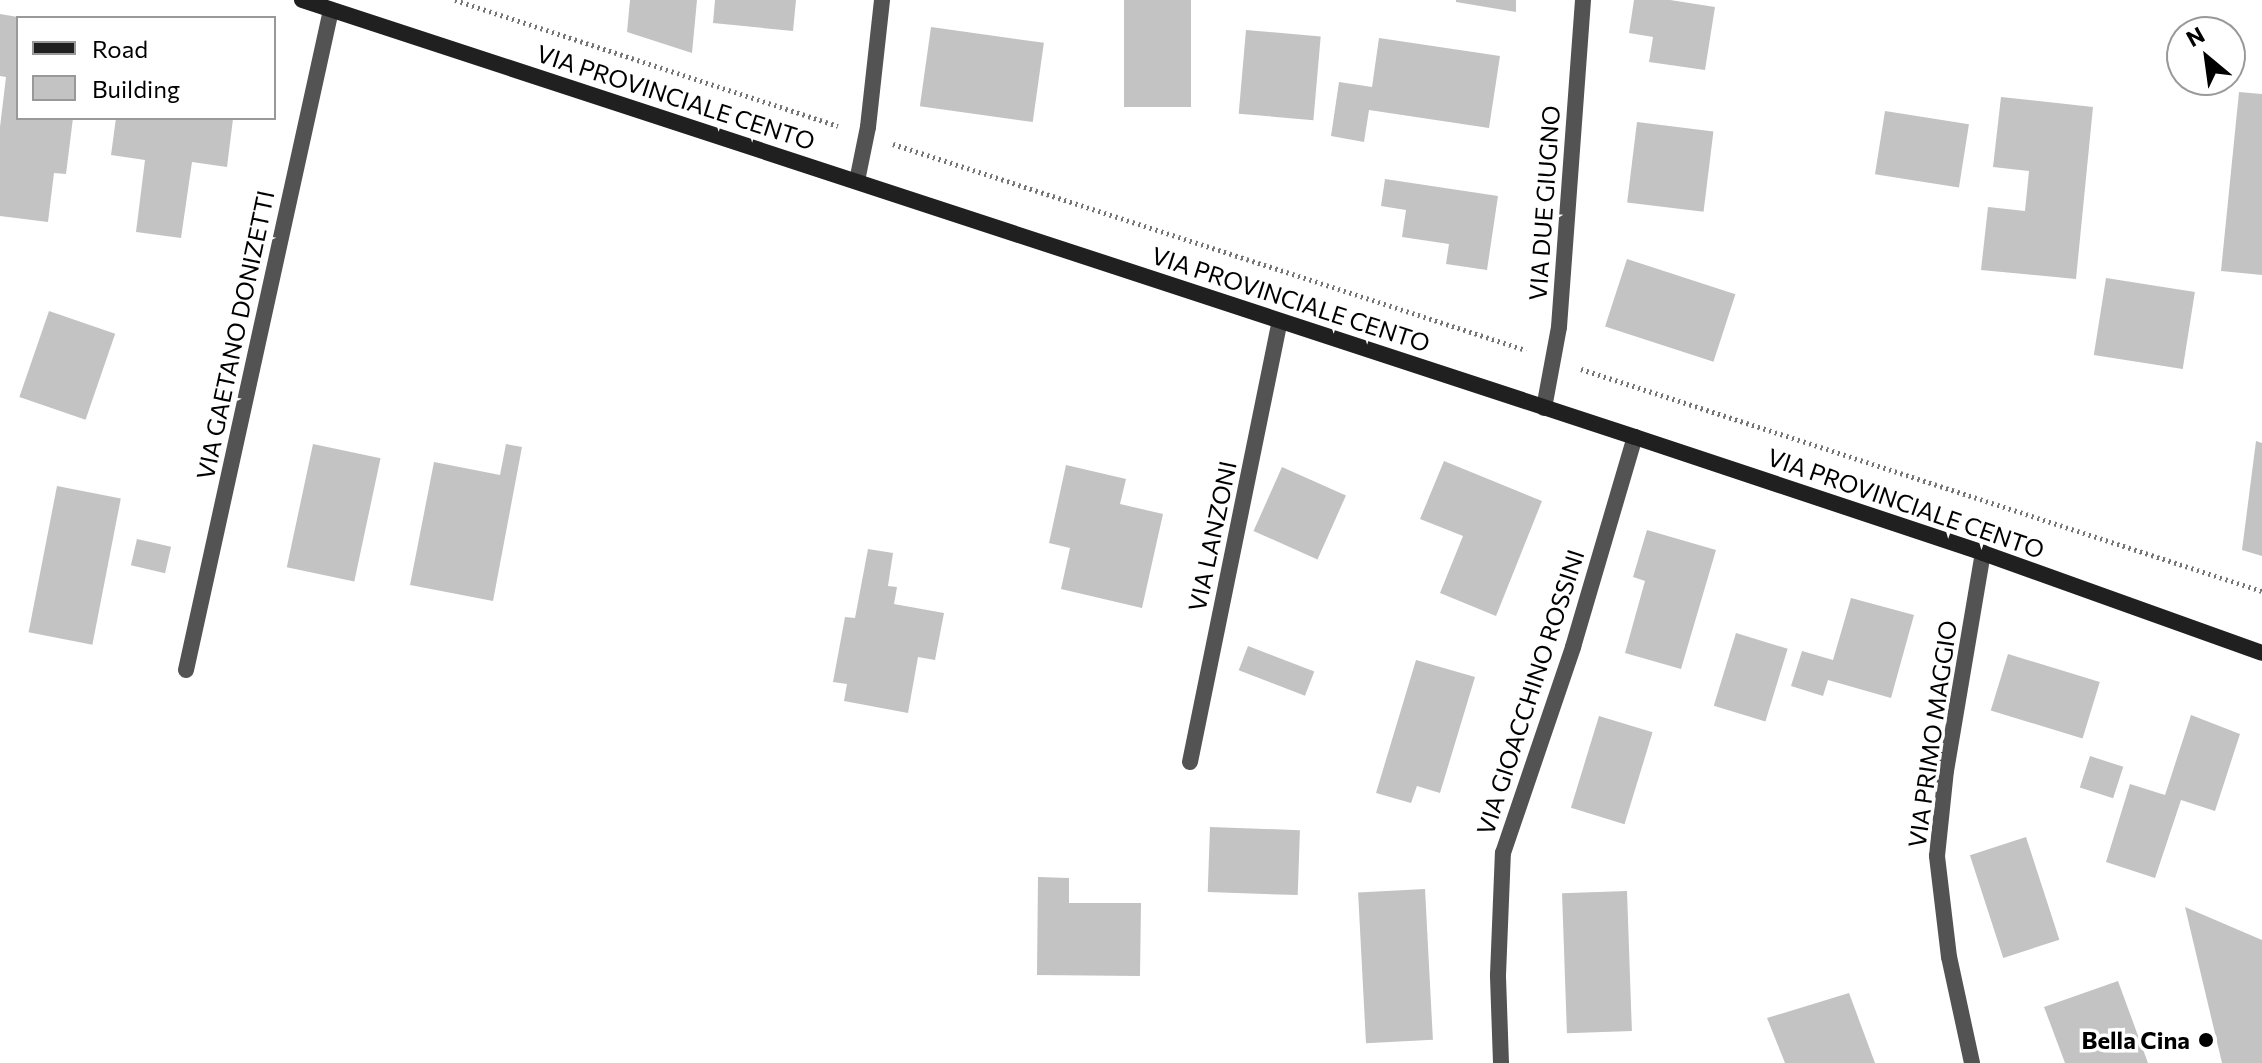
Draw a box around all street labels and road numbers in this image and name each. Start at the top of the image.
street label: VIA PROVINCIALE CENTO [533,38,819,156]
street label: VIA DUE GIUGNO [1523,104,1565,302]
street label: VIA GAETANO DONIZETTI [190,188,280,482]
street label: VIA PROVINCIALE CENTO [1148,240,1434,358]
street label: VIA PROVINCIALE CENTO [1764,442,2048,564]
street label: VIA LANZONI [1182,458,1242,614]
street label: VIA GIOACCHINO ROSSINI [1470,546,1590,838]
street label: VIA PRIMO MAGGIO [1902,618,1962,850]

